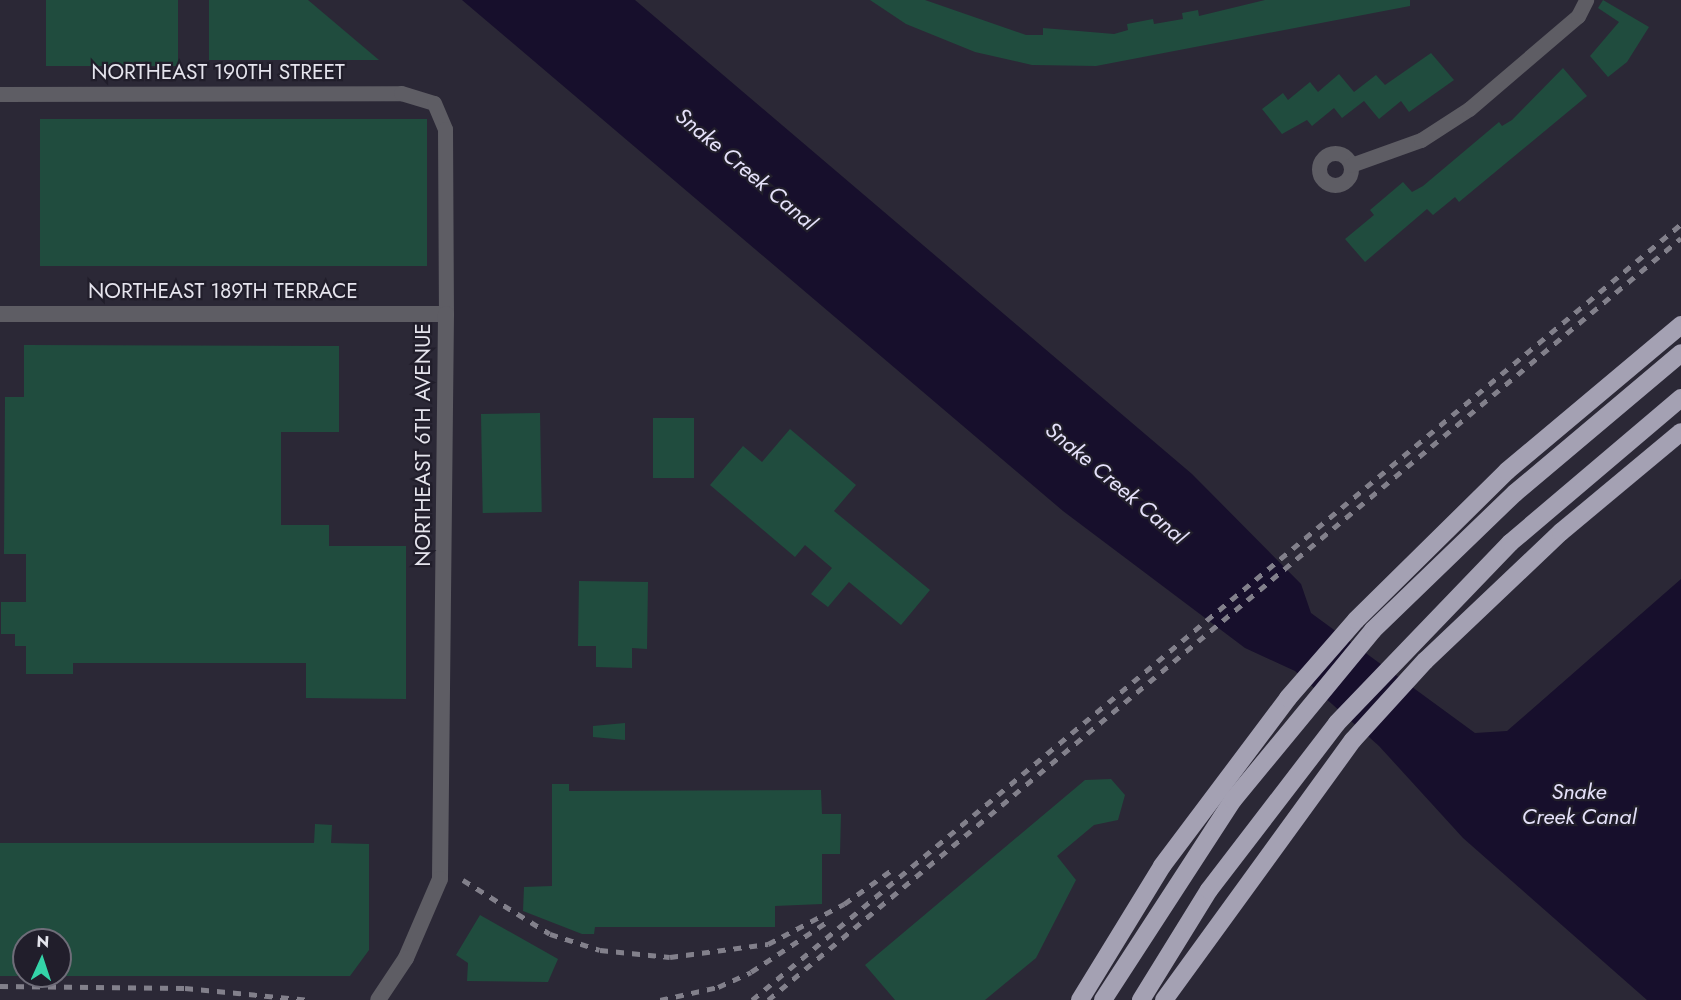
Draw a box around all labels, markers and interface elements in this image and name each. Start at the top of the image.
street label: NORTHEAST 190TH STREET [91,59,345,85]
water label: Snake Creek Canal [670,102,822,236]
street label: NORTHEAST 189TH TERRACE [88,278,358,304]
street label: NORTHEAST 6TH AVENUE [410,323,436,567]
water label: Snake Creek Canal [1040,416,1192,550]
water label: Snake Creek Canal [1522,778,1636,830]
north arrow [12,928,72,988]
text: N [36,930,50,953]

